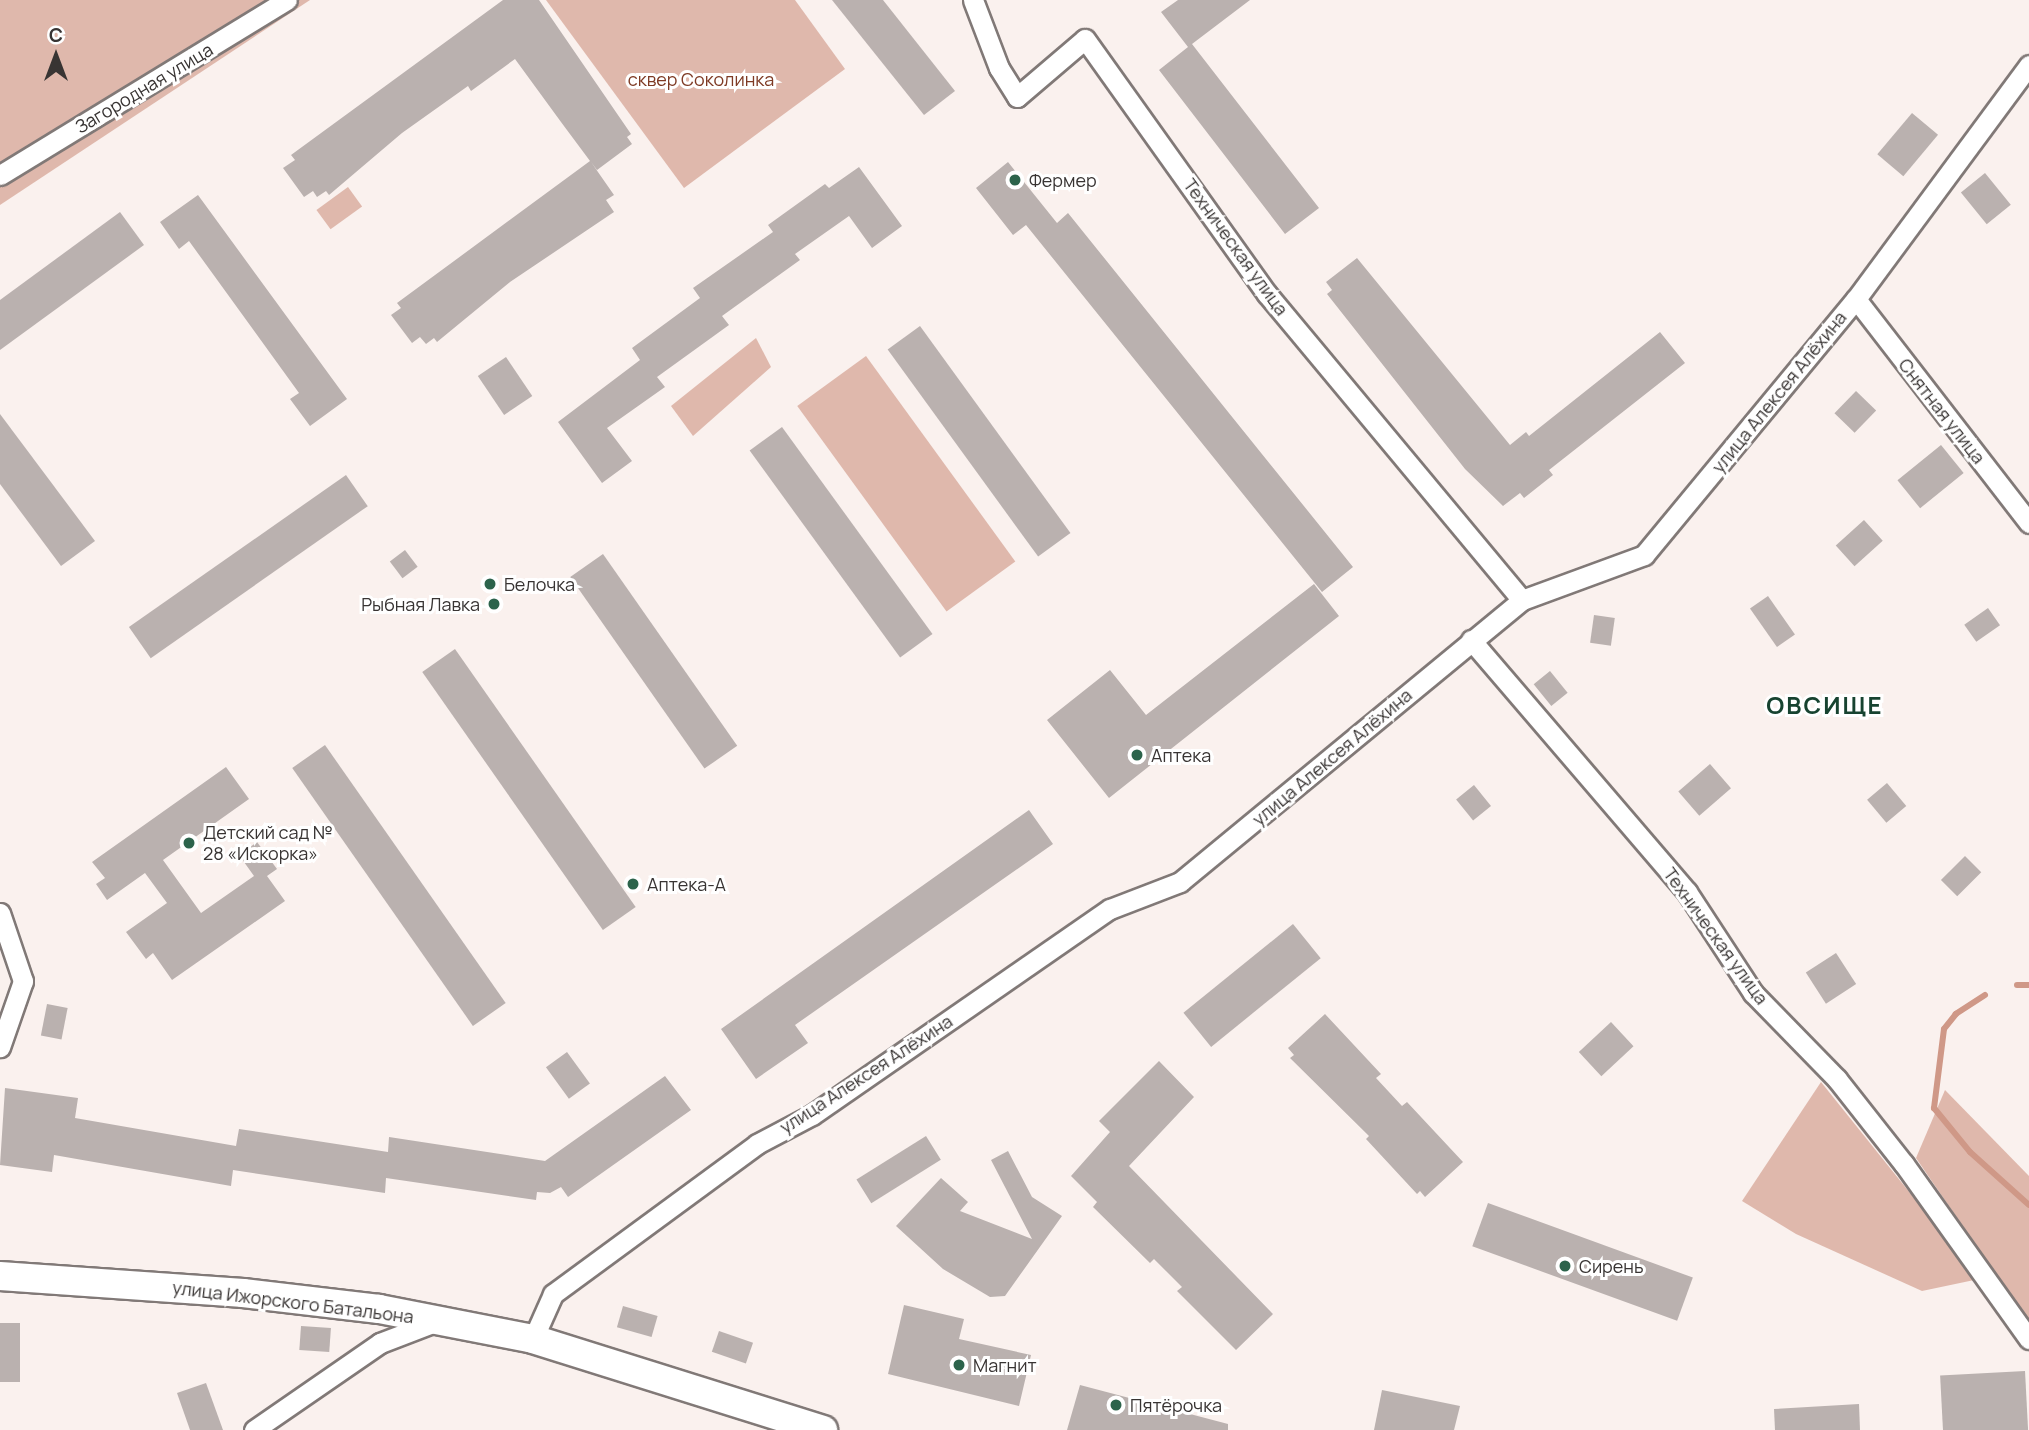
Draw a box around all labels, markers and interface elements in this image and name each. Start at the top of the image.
north arrow [21,21,91,91]
text: С [49,22,63,48]
street label: Загородная улица [71,38,217,138]
park label: сквер Соколинка [628,68,774,90]
place label: Фермер [1029,169,1097,191]
marker: Фермер [1007,172,1023,188]
street label: Техническая улица [1179,174,1293,320]
street label: улица Алексея Алёхина [1707,307,1851,477]
street label: Снятная улица [1894,354,1990,468]
place label: Белочка [504,573,575,595]
marker: Белочка [482,576,498,592]
place label: Рыбная Лавка [361,593,480,615]
marker: Рыбная Лавка [486,596,502,612]
street label: улица Алексея Алёхина [1248,684,1416,830]
district label: ОВСИЩЕ [1767,691,1883,719]
place label: Аптека [1151,744,1211,766]
marker: Аптека [1129,747,1145,763]
place label: Детский сад № 28 «Искорка» [203,822,333,864]
marker: Детский сад № 28 «Искорка» [181,835,197,851]
street label: Техническая улица [1659,863,1773,1009]
place label: Аптека-А [647,873,726,895]
marker: Аптека-А [625,876,641,892]
street label: улица Алексея Алёхина [776,1010,956,1138]
place label: Сирень [1579,1255,1644,1277]
marker: Сирень [1557,1258,1573,1274]
street label: улица Ижорского Батальона [171,1276,415,1328]
place label: Магнит [973,1354,1036,1376]
marker: Магнит [951,1357,967,1373]
place label: Пятёрочка [1130,1394,1222,1416]
marker: Пятёрочка [1108,1397,1124,1413]

